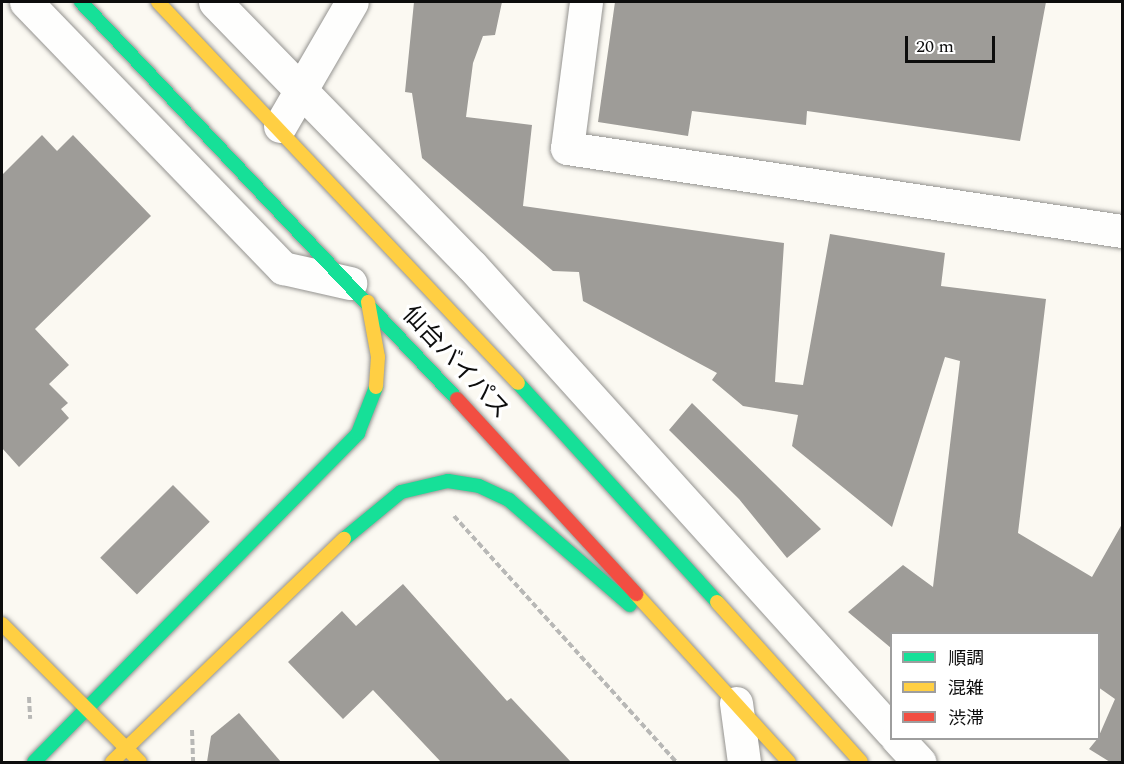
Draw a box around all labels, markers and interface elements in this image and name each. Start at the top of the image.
scale bar [908,24,998,62]
text: 20 m [916,33,954,60]
street label: 仙台バイパス [395,301,515,425]
legend [890,632,1100,740]
text: 順調 [948,645,984,672]
text: 混雑 [948,675,984,702]
text: 渋滞 [948,705,984,732]

